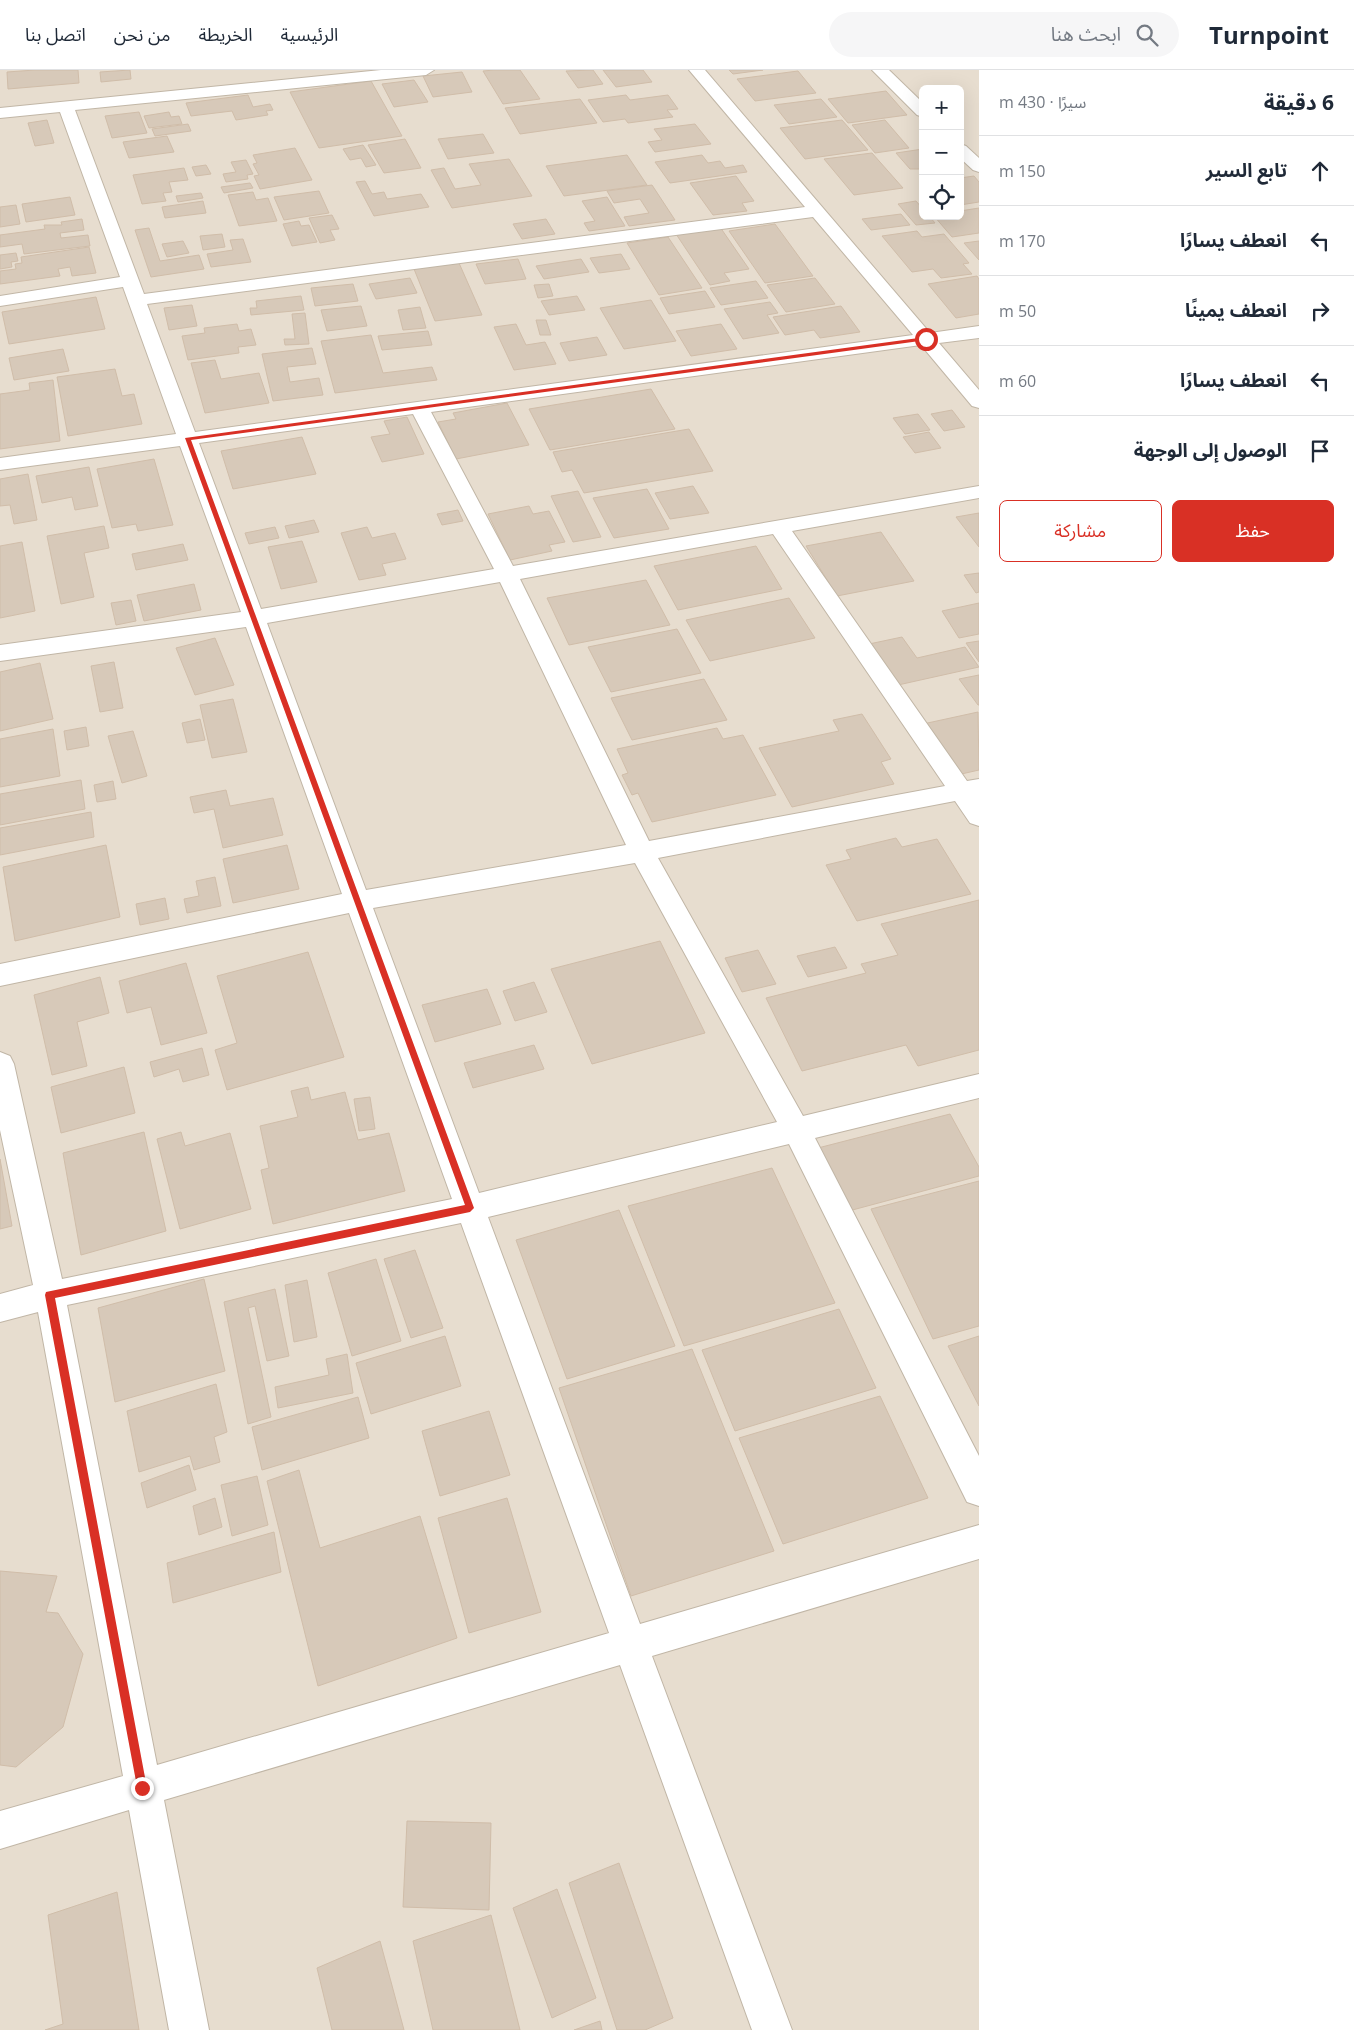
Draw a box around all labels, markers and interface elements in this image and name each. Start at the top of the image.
search box [829,12,1179,57]
text: Turnpoint [1209,18,1329,51]
text: ابحث هنا [1051,21,1121,47]
icon: search [1133,21,1161,49]
text: اتصل بنا [25,22,86,46]
text: من نحن [114,22,171,46]
text: الخريطة [199,22,252,46]
text: الرئيسية [280,22,338,46]
map controls [919,85,964,220]
button: + [919,85,964,130]
text: 6 دقيقة [1264,88,1334,116]
text: سيرًا · 430 m [999,91,1086,113]
button: − [919,130,964,175]
text: تابع السير [1206,157,1287,183]
icon: ahead [1306,157,1334,185]
text: 150 m [999,160,1045,182]
button: locate [919,175,964,220]
text: انعطف يسارًا [1180,227,1287,253]
icon: left [1306,227,1334,255]
text: 170 m [999,230,1045,252]
text: انعطف يمينًا [1185,297,1287,323]
icon: right [1306,297,1334,325]
text: 50 m [999,300,1036,322]
route start [915,328,938,351]
text: انعطف يسارًا [1180,367,1287,393]
icon: left [1306,367,1334,395]
text: 60 m [999,370,1036,392]
text: الوصول إلى الوجهة [1134,437,1287,463]
icon: arrive [1306,437,1334,465]
button: مشاركة [999,500,1162,562]
button: حفظ [1172,500,1334,562]
route end [131,1777,154,1800]

